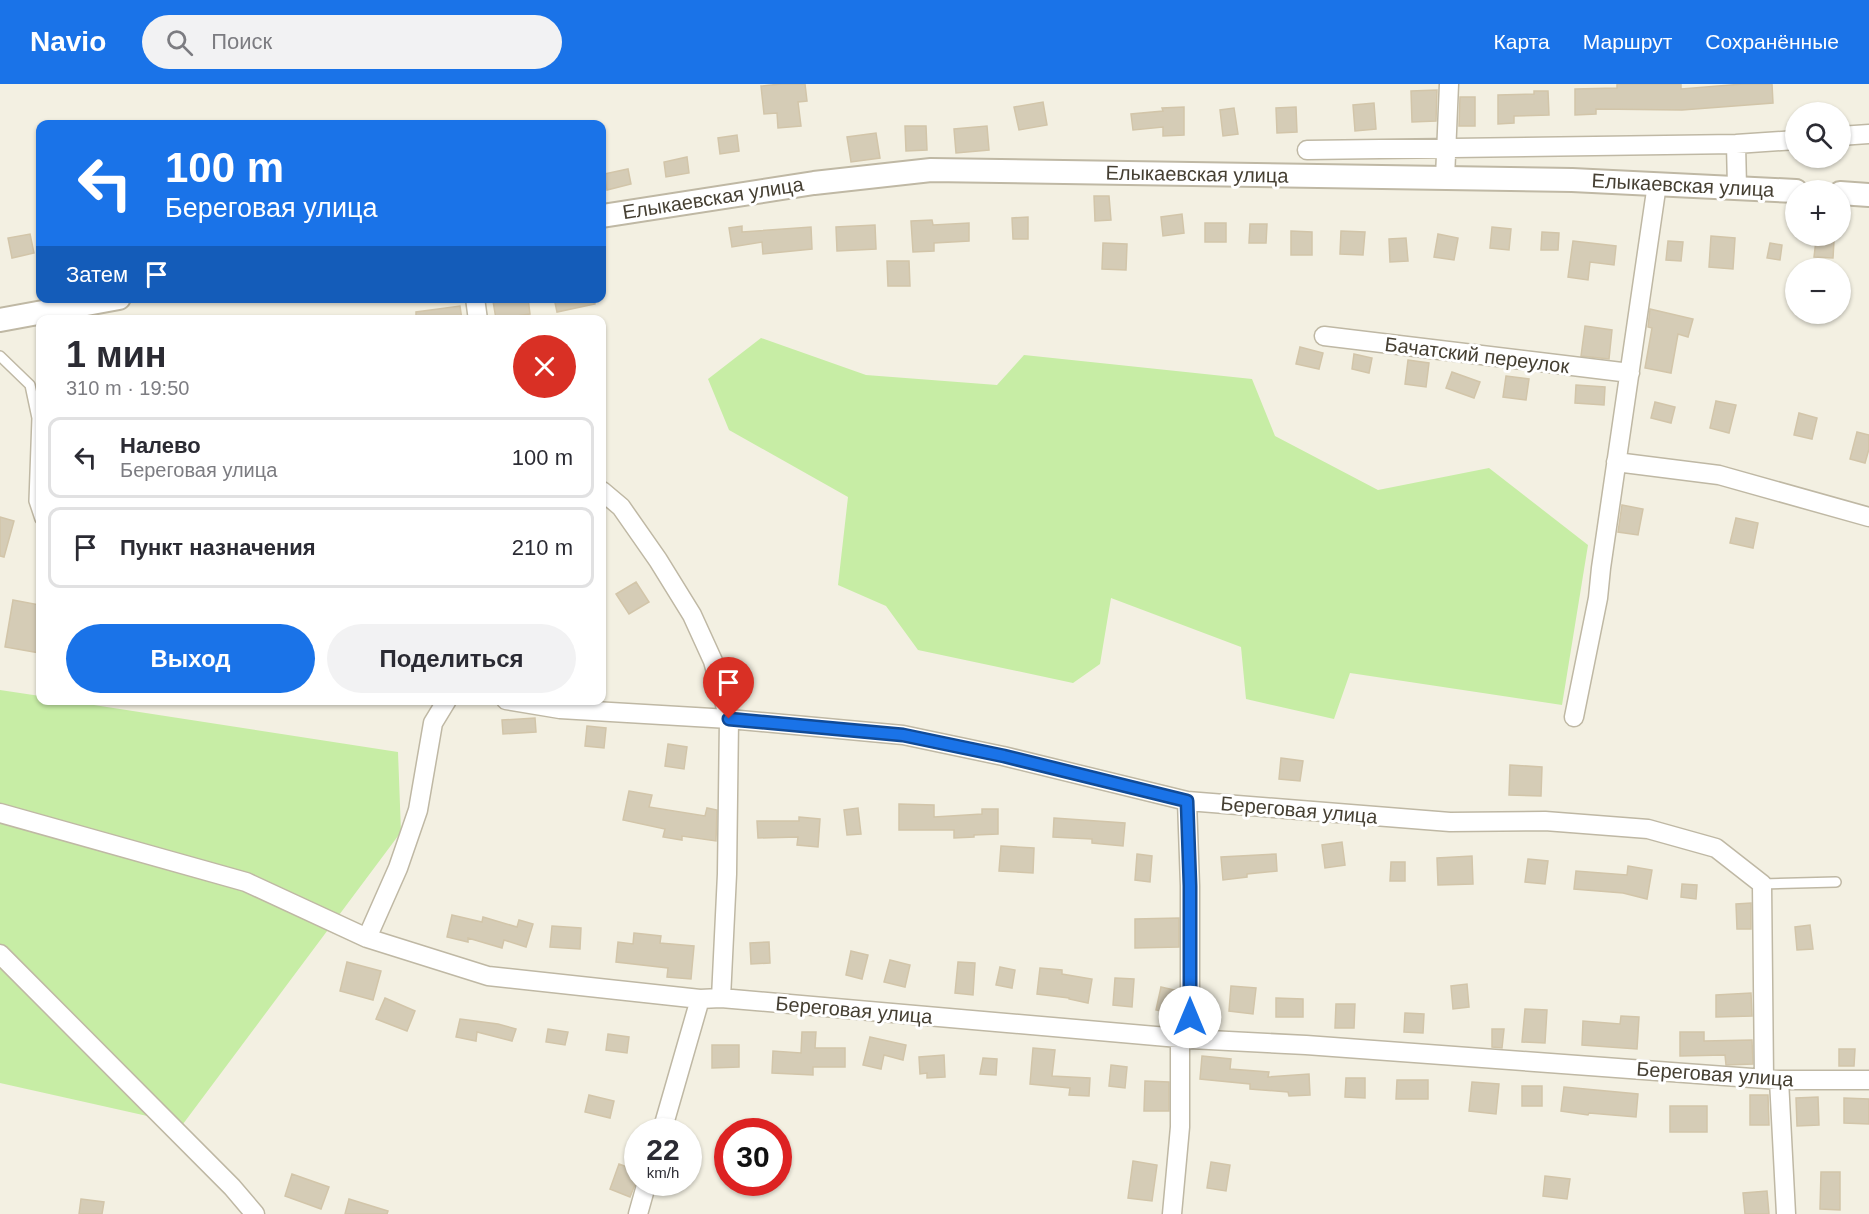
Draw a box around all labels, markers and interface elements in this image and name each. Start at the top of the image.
search box [142,15,562,69]
text: Navio [30,26,106,57]
icon: search [163,26,196,59]
text: Поиск [211,29,272,54]
text: Карта [1494,30,1550,53]
text: Маршрут [1583,30,1672,53]
text: Сохранённые [1705,30,1839,53]
map controls [1785,102,1851,324]
button: search [1785,102,1851,168]
icon: left [66,144,144,222]
text: 100 m [165,144,284,191]
street label: Елыкаевская улица [1105,161,1290,187]
street label: Елыкаевская улица [1591,169,1776,201]
street label: Елыкаевская улица [621,173,806,223]
button: + [1785,180,1851,246]
text: Береговая улица [165,193,377,223]
icon: arrive [140,258,173,291]
button: − [1785,258,1851,324]
text: Затем [66,262,128,287]
street label: Бачатский переулок [1383,333,1571,377]
text: 1 мин [66,334,167,375]
button: close [513,335,576,398]
text: 310 m · 19:50 [66,377,189,399]
text: Налево [120,433,201,458]
icon: left [69,441,102,474]
text: 100 m [512,445,573,470]
text: Береговая улица [120,459,277,481]
icon: arrive [69,531,102,564]
text: Пункт назначения [120,535,316,560]
text: 210 m [512,535,573,560]
button: Выход [66,624,315,693]
button: Поделиться [327,624,576,693]
pin [703,657,754,719]
icon: arrive [712,666,745,699]
street label: Береговая улица [1220,792,1379,828]
position arrow [1158,985,1222,1049]
street label: Береговая улица [775,992,934,1028]
street label: Береговая улица [1636,1058,1795,1091]
speed limit sign: 30 [714,1118,792,1196]
text: 22 [646,1133,680,1166]
text: km/h [647,1164,679,1181]

